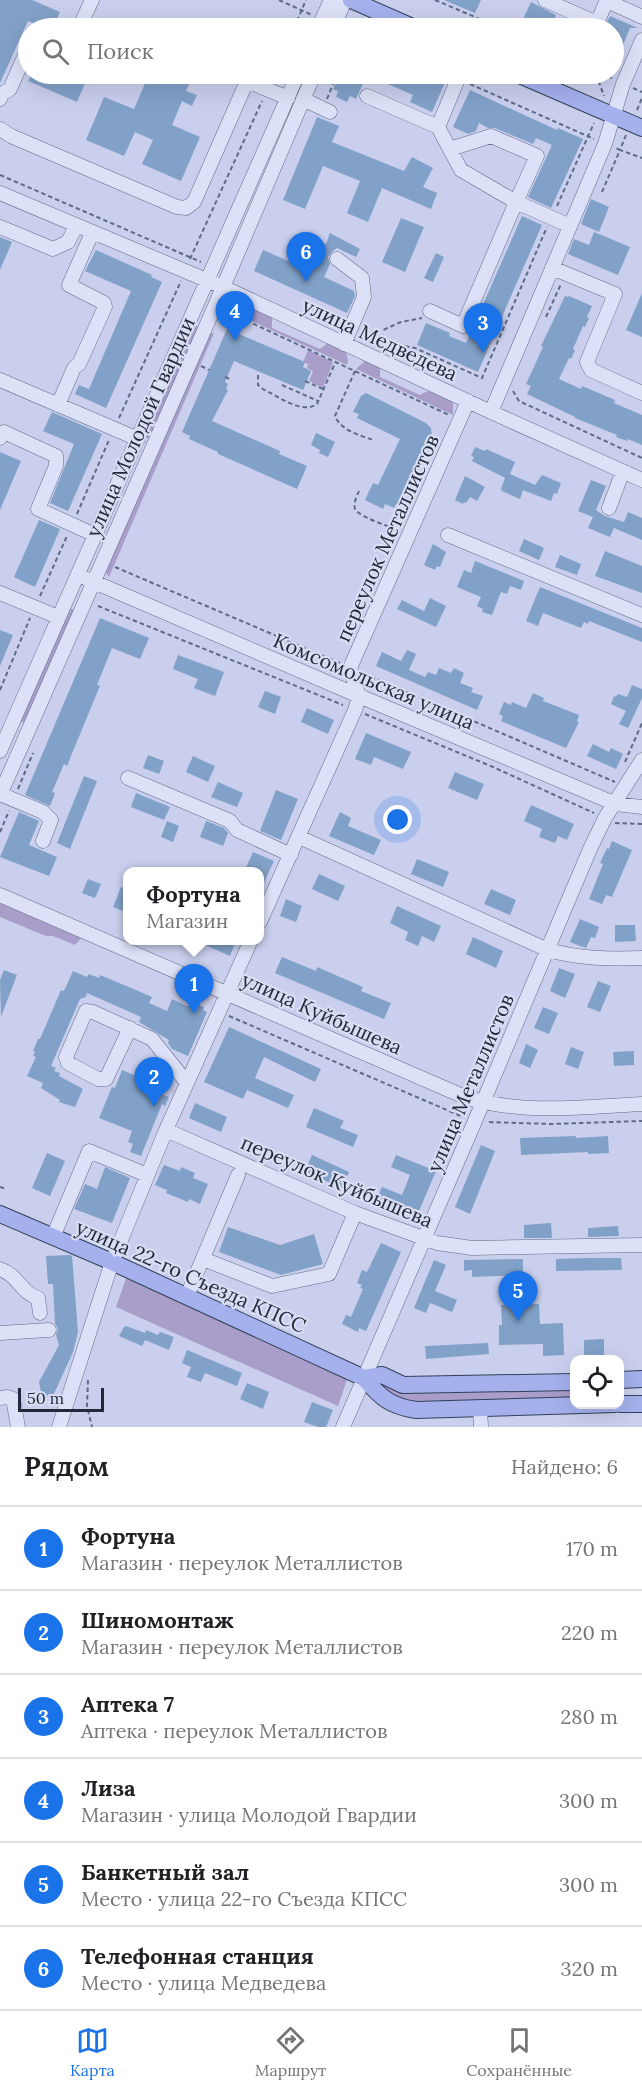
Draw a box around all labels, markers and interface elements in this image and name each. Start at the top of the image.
search box [18,18,624,84]
icon: search [39,35,72,68]
text: Поиск [87,37,153,65]
pin: 6 [286,232,326,282]
pin: 4 [216,292,254,341]
street label: улица Медведева [298,292,462,386]
pin: 3 [464,304,502,353]
street label: улица Молодой Гвардии [80,313,200,541]
street label: переулок Металлистов [330,430,444,646]
street label: Комсомольская улица [270,627,478,735]
your location [383,805,412,834]
popup [123,867,264,945]
text: Фортуна [146,880,241,908]
text: Магазин [146,908,228,933]
pin: 1 [174,964,214,1014]
street label: улица Куйбышева [238,966,406,1060]
street label: улица Металлистов [421,990,519,1176]
pin: 2 [134,1058,174,1107]
street label: переулок Куйбышева [237,1129,437,1233]
street label: улица 22-го Съезда КПСС [72,1214,310,1338]
pin: 5 [498,1272,538,1321]
map controls [570,1355,624,1409]
button: locate [570,1355,624,1409]
scale bar [18,1385,104,1412]
text: 50 m [27,1388,64,1408]
text: Рядом [24,1450,109,1483]
text: Найдено: 6 [511,1454,618,1479]
text: Фортуна [81,1522,175,1550]
text: 1 [39,1536,48,1561]
text: 170 m [566,1536,618,1561]
text: Магазин · переулок Металлистов [81,1550,403,1575]
text: Шиномонтаж [81,1606,234,1634]
text: 2 [38,1620,49,1645]
text: 220 m [561,1620,618,1645]
text: Магазин · переулок Металлистов [81,1634,403,1659]
text: Аптека 7 [81,1690,174,1718]
text: 3 [38,1704,49,1729]
text: 280 m [560,1704,618,1729]
text: Аптека · переулок Металлистов [81,1718,387,1743]
text: Лиза [81,1774,136,1802]
text: 4 [38,1788,49,1813]
text: 300 m [559,1788,618,1813]
text: Магазин · улица Молодой Гвардии [81,1802,417,1827]
text: Банкетный зал [81,1858,249,1886]
text: 5 [38,1872,49,1897]
text: 300 m [559,1872,618,1897]
text: Место · улица 22-го Съезда КПСС [81,1886,407,1911]
text: Телефонная станция [81,1942,314,1970]
text: 6 [38,1956,49,1981]
text: 320 m [561,1956,618,1981]
text: Место · улица Медведева [81,1970,326,1995]
tab: Карта [70,2024,115,2080]
tab: Маршрут [255,2024,326,2080]
tab: Сохранённые [466,2024,572,2080]

